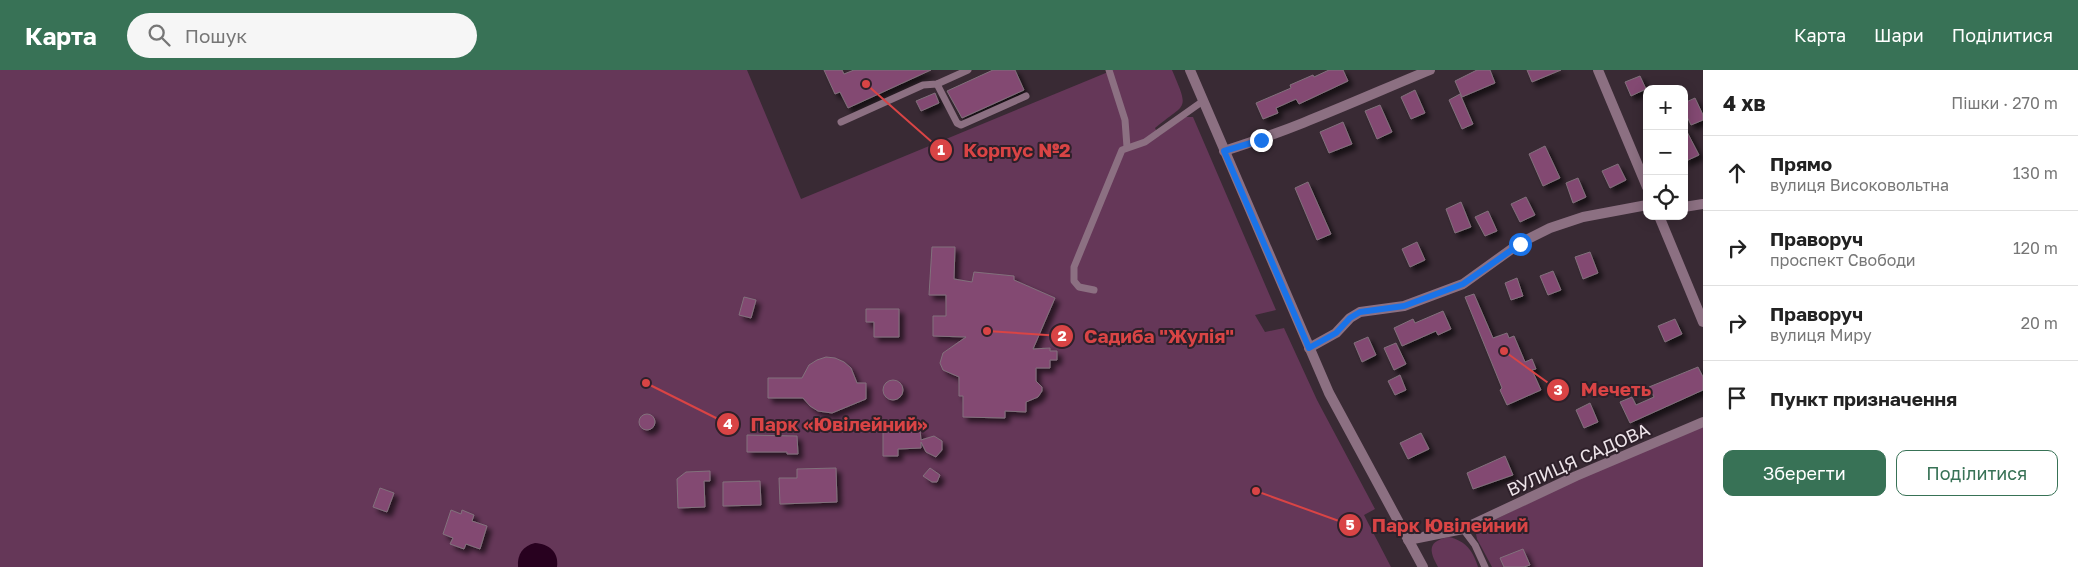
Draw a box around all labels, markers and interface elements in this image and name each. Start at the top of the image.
search box [127,13,477,58]
text: Карта [25,21,97,50]
icon: search [145,21,173,49]
text: Пошук [185,24,247,47]
text: Карта [1794,24,1846,46]
text: Шари [1874,24,1924,46]
text: Поділитися [1952,24,2053,46]
map controls [1643,85,1688,220]
button: + [1643,85,1688,130]
text: 4 хв [1723,90,1766,116]
text: Пішки · 270 m [1951,93,2058,113]
route end [1250,129,1273,152]
button: − [1643,130,1688,175]
callout: Корпус №2 [929,133,1081,167]
text: Корпус №2 [963,138,1071,161]
text: 1 [937,140,945,158]
text: Прямо [1770,152,1832,175]
icon: ahead [1723,159,1751,187]
text: 130 m [2013,163,2058,183]
button: locate [1643,175,1688,220]
text: вулиця Високовольтна [1770,175,1949,195]
text: Праворуч [1770,227,1863,250]
route start [1509,233,1532,256]
icon: right [1723,234,1751,262]
text: 120 m [2013,238,2058,258]
text: проспект Свободи [1770,250,1916,270]
text: Праворуч [1770,302,1863,325]
icon: right [1723,309,1751,337]
text: 20 m [2021,313,2058,333]
callout: Садиба "Жулія" [1049,319,1244,353]
text: Садиба "Жулія" [1084,324,1234,347]
text: вулиця Миру [1770,325,1872,345]
text: 2 [1057,326,1067,344]
callout: Мечеть [1546,373,1661,407]
text: Мечеть [1581,377,1652,400]
text: 3 [1553,380,1563,398]
icon: arrive [1723,384,1751,412]
text: Пункт призначення [1770,387,1957,410]
callout: Парк «Ювілейний» [715,407,937,441]
text: Парк «Ювілейний» [751,412,927,435]
text: 4 [723,414,733,432]
street label: ВУЛИЦЯ САДОВА [1503,418,1653,500]
button: Зберегти [1723,450,1886,496]
button: Поділитися [1896,450,2058,496]
callout: Парк Ювілейний [1337,508,1539,542]
text: Парк Ювілейний [1372,513,1528,536]
text: 5 [1345,515,1355,533]

